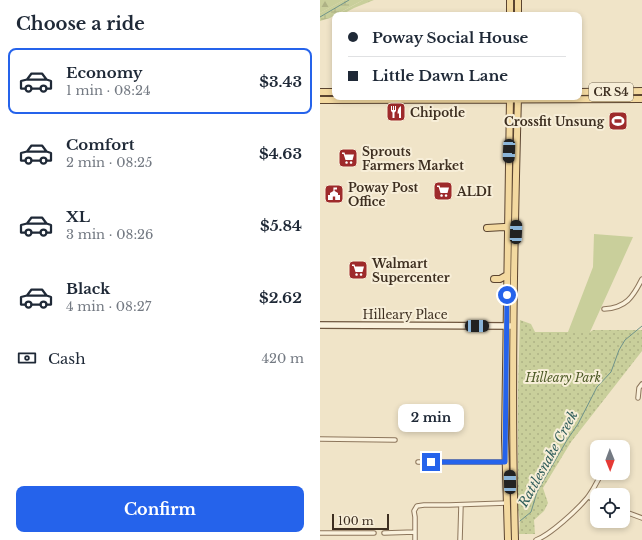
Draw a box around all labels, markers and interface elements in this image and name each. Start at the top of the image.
text: Choose a ride [16,13,145,35]
text: Poway Social House [372,28,528,47]
icon: car [18,63,54,99]
text: Economy [66,63,143,82]
text: Little Dawn Lane [372,66,508,85]
text: $3.43 [259,72,302,91]
text: 1 min · 08:24 [66,82,151,99]
road number: CR S4 [589,83,633,101]
restaurant icon: Chipotle [385,101,407,123]
place label: Chipotle [410,105,465,120]
sports icon: Crossfit Unsung [607,110,629,132]
place label: Crossfit Unsung [504,114,605,129]
icon: car [18,135,54,171]
text: Comfort [66,135,134,154]
car [503,139,515,163]
text: $4.63 [259,144,302,163]
place label: Sprouts Farmers Market [362,144,464,173]
supermarket icon: Sprouts Farmers Market [337,147,359,169]
text: 2 min · 08:25 [66,154,153,171]
place label: Poway Post Office [348,180,419,209]
supermarket icon: ALDI [432,180,454,202]
public building icon: Poway Post Office [323,183,345,205]
place label: ALDI [456,184,492,199]
icon: car [18,207,54,243]
text: XL [66,207,90,226]
text: $5.84 [260,216,302,235]
car [510,220,522,244]
text: 3 min · 08:26 [66,226,153,243]
place label: Walmart Supercenter [371,256,450,285]
supermarket icon: Walmart Supercenter [347,259,369,281]
icon: car [18,279,54,315]
text: Black [66,279,110,298]
route start [498,286,516,304]
text: $2.62 [259,288,302,307]
text: 4 min · 08:27 [66,298,151,315]
street label: Hilleary Place [362,307,448,322]
car [465,320,489,332]
icon: cash [16,347,38,369]
text: Cash [48,349,85,368]
text: 420 m [261,350,304,367]
park label: Hilleary Park [524,370,601,385]
callout: 2 min [398,404,464,432]
water label: Rattlesnake Creek [514,408,582,511]
text: 2 min [411,409,451,426]
north arrow [590,440,630,480]
map controls [590,440,630,528]
route end [422,453,440,471]
car [504,470,516,494]
button: Confirm [16,486,304,532]
button: locate [590,488,630,528]
scale bar [332,512,389,531]
text: 100 m [338,514,374,528]

